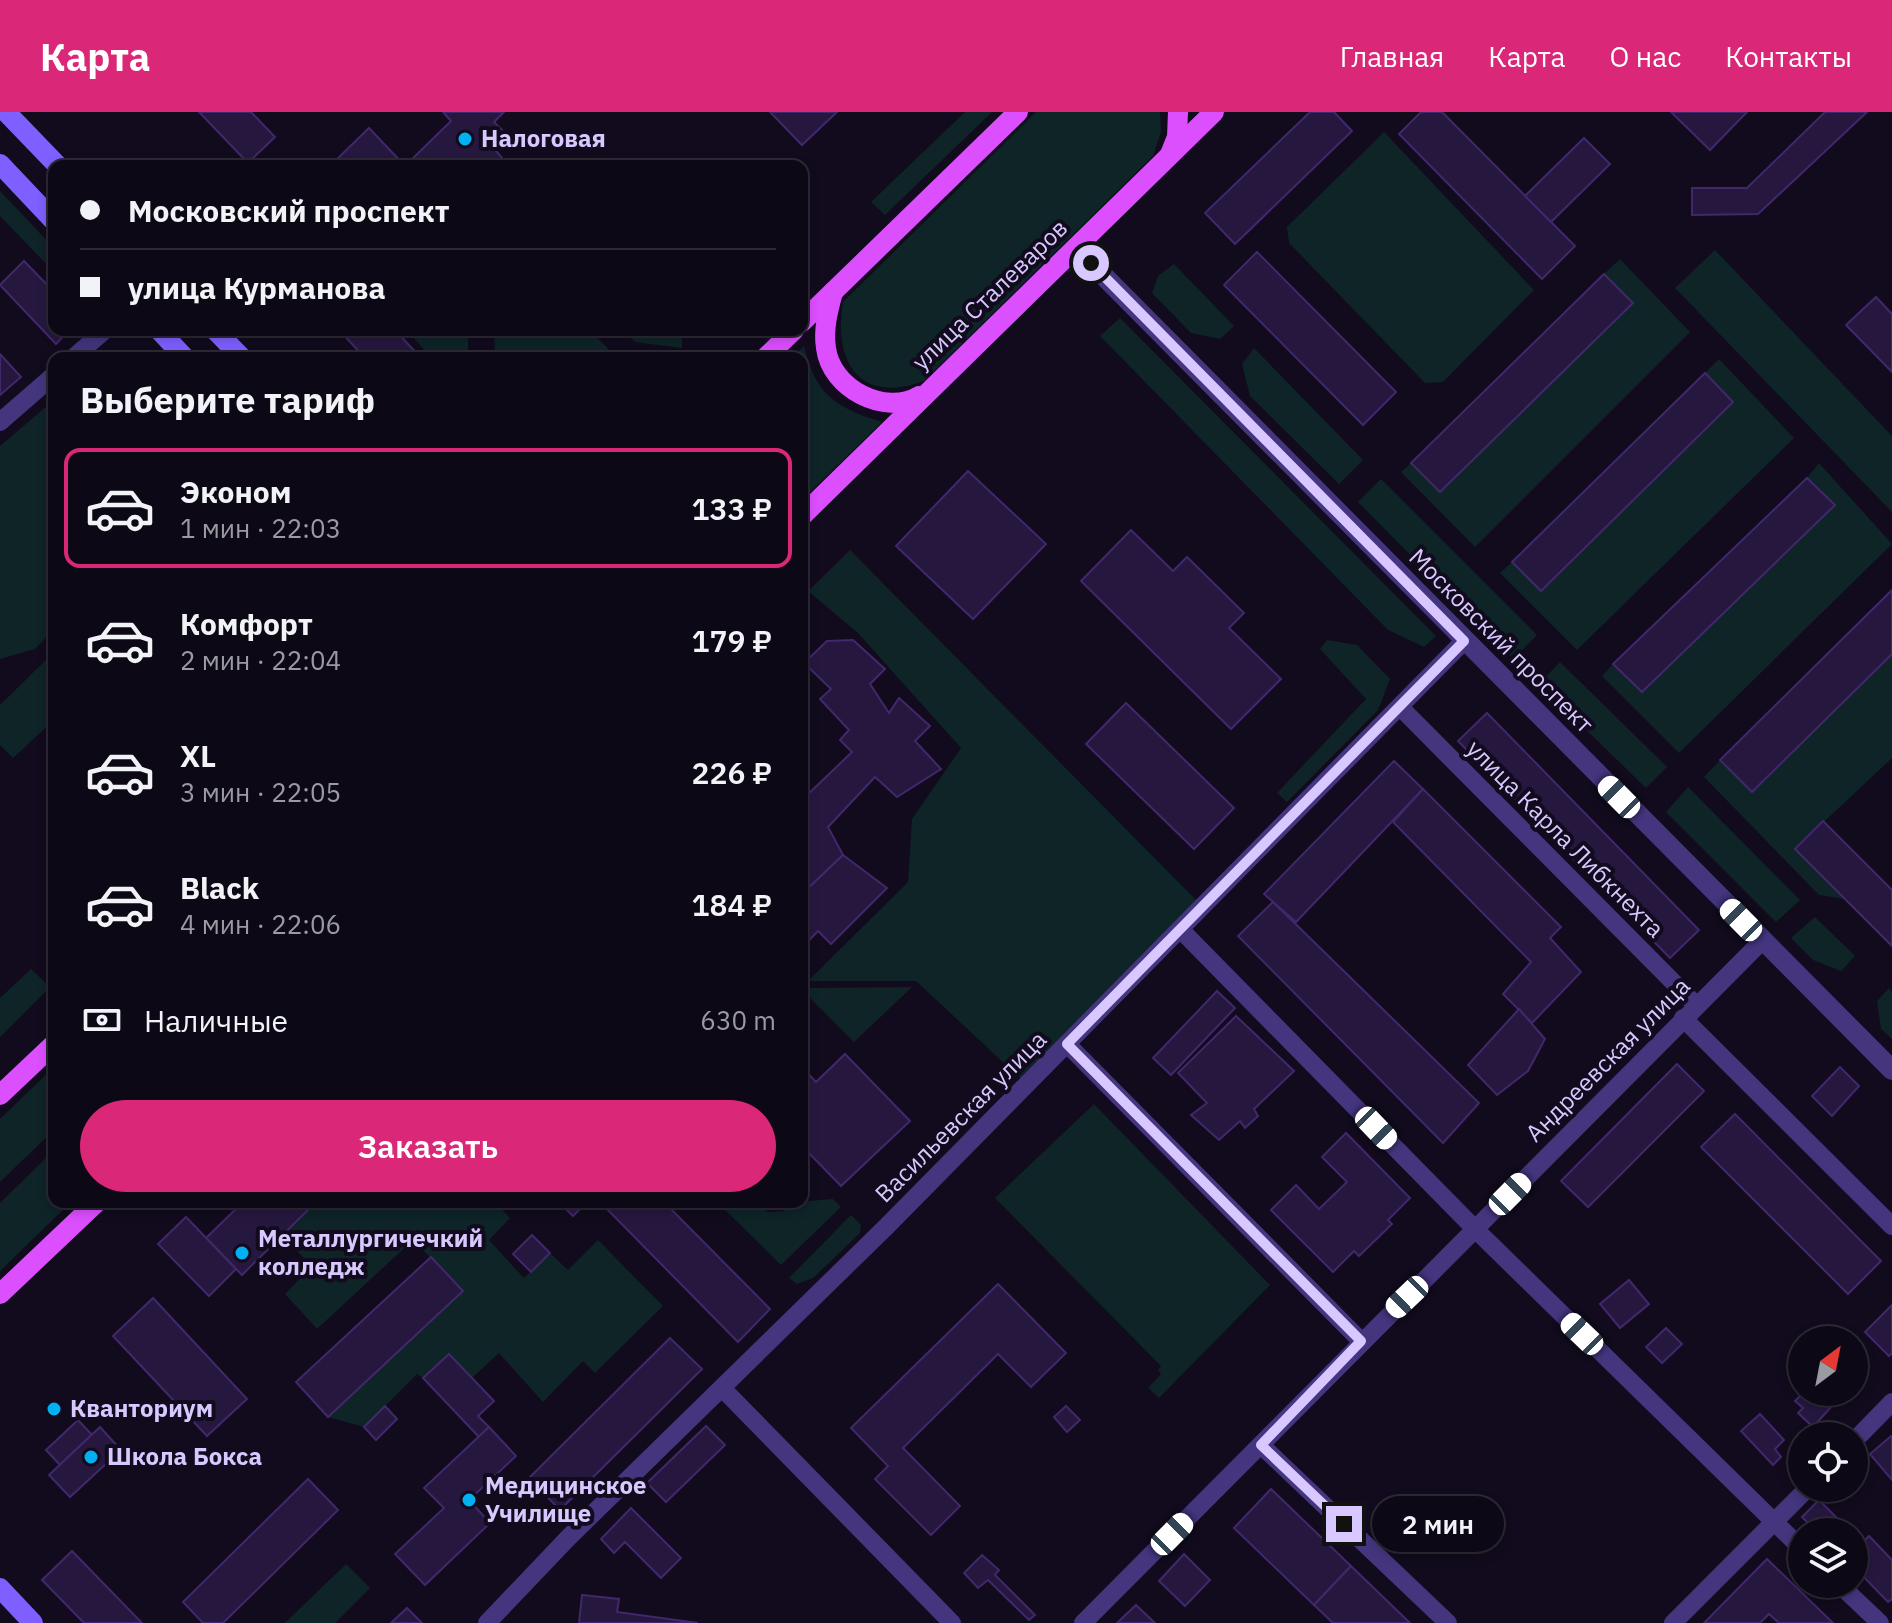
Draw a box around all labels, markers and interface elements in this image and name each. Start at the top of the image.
text: Карта [40,32,150,81]
text: Главная [1340,38,1444,75]
text: Карта [1488,38,1565,75]
text: О нас [1609,38,1681,75]
text: Контакты [1725,38,1852,75]
place label: Налоговая [481,122,606,154]
marker: Налоговая [456,130,474,148]
text: Московский проспект [128,191,449,230]
street label: улица Сталеваров [905,212,1074,377]
route start [1073,245,1109,281]
text: улица Курманова [128,268,386,307]
text: Выберите тариф [80,376,375,423]
icon: car [84,472,156,544]
text: Эконом [180,472,291,511]
text: 133 ₽ [691,489,772,528]
text: 1 мин · 22:03 [180,511,341,545]
street label: Московский проспект [1403,541,1601,739]
icon: car [84,604,156,676]
text: Комфорт [180,604,313,643]
text: 179 ₽ [691,621,772,660]
text: 2 мин · 22:04 [180,643,341,677]
street label: улица Карла Либкнехта [1460,733,1672,944]
icon: car [84,736,156,808]
text: XL [180,736,216,775]
text: 226 ₽ [691,753,772,792]
car [1594,772,1644,822]
text: 3 мин · 22:05 [180,775,341,809]
icon: car [84,868,156,940]
text: Black [180,868,259,907]
text: 184 ₽ [691,885,772,924]
car [1716,895,1766,945]
text: 4 мин · 22:06 [180,907,341,941]
street label: Андреевская улица [1518,970,1697,1149]
icon: cash [80,998,124,1042]
text: Наличные [144,1001,288,1040]
text: 630 m [700,1003,776,1037]
street label: Васильевская улица [868,1023,1053,1209]
button: Заказать [80,1100,776,1192]
car [1351,1102,1401,1154]
car [1485,1169,1535,1219]
place label: Металлургичечкий колледж [258,1222,483,1282]
marker: Металлургичечкий колледж [233,1244,251,1262]
car [1381,1272,1433,1322]
car [1556,1309,1608,1359]
north arrow [1788,1326,1868,1406]
map controls [1788,1326,1868,1598]
place label: Кванториум [70,1392,213,1424]
marker: Кванториум [45,1400,63,1418]
button: locate [1788,1422,1868,1502]
place label: Школа Бокса [107,1440,262,1472]
marker: Школа Бокса [82,1448,100,1466]
place label: Медицинское Училище [485,1469,647,1529]
marker: Медицинское Училище [460,1491,478,1509]
callout: 2 мин [1372,1496,1504,1552]
route end [1326,1506,1362,1542]
text: 2 мин [1402,1507,1474,1541]
car [1147,1509,1197,1559]
button: layers [1788,1518,1868,1598]

